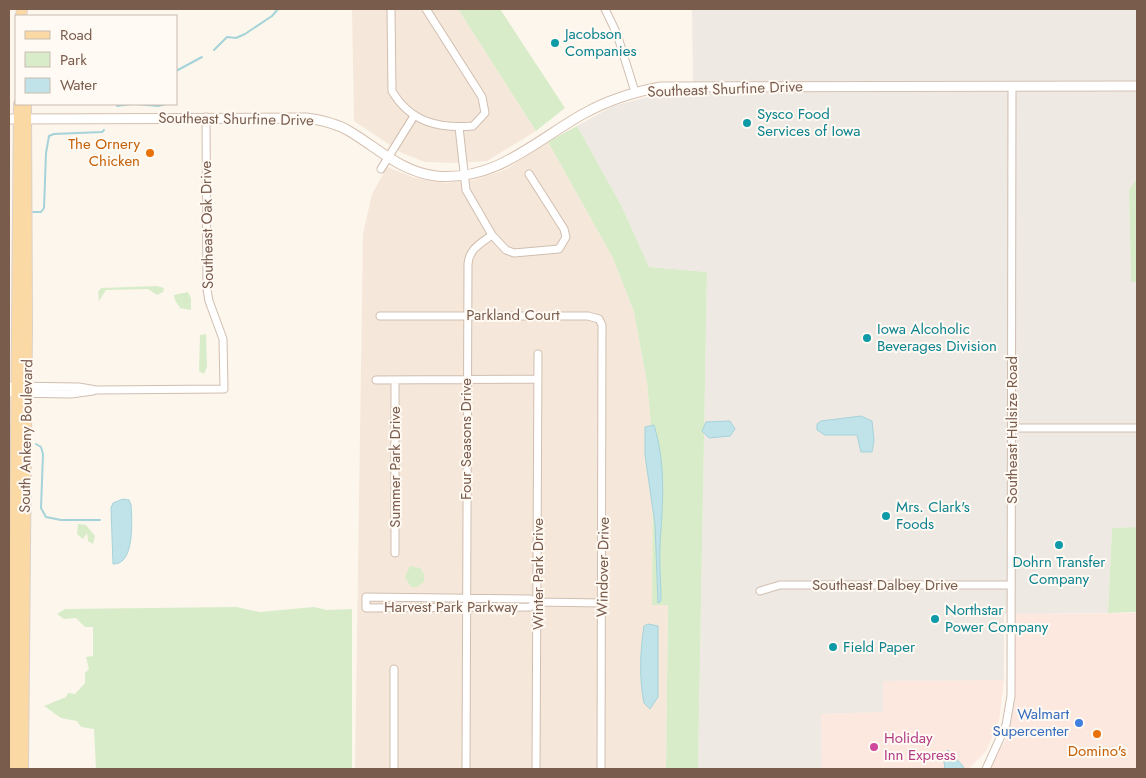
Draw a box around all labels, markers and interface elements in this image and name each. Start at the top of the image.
legend [15,15,178,105]
place label: Jacobson Companies [563,23,636,62]
text: Road [60,24,92,46]
marker: Jacobson Companies [549,37,561,49]
text: Park [60,49,87,71]
text: Water [60,74,98,96]
street label: Southeast Shurfine Drive [647,75,803,103]
place label: Sysco Food Services of Iowa [757,103,861,142]
street label: Southeast Shurfine Drive [158,107,314,131]
marker: Sysco Food Services of Iowa [741,117,753,129]
place label: The Ornery Chicken [68,133,140,172]
marker: The Ornery Chicken [144,147,156,159]
street label: Southeast Oak Drive [195,160,219,289]
street label: Parkland Court [466,304,560,326]
place label: Iowa Alcoholic Beverages Division [877,318,997,357]
marker: Iowa Alcoholic Beverages Division [861,332,873,344]
street label: Southeast Hulsize Road [1001,356,1023,504]
street label: South Ankeny Boulevard [14,359,38,513]
street label: Four Seasons Drive [455,378,477,500]
street label: Summer Park Drive [384,406,406,528]
place label: Mrs. Clark's Foods [896,496,970,535]
marker: Mrs. Clark's Foods [880,510,892,522]
street label: Windover Drive [591,516,615,617]
street label: Winter Park Drive [527,518,549,630]
marker: Dohrn Transfer Company [1053,539,1065,551]
place label: Dohrn Transfer Company [1012,551,1106,590]
street label: Southeast Dalbey Drive [812,574,958,596]
street label: Harvest Park Parkway [384,596,518,618]
place label: Northstar Power Company [945,599,1049,638]
marker: Northstar Power Company [929,613,941,625]
place label: Field Paper [843,636,916,658]
marker: Field Paper [827,641,839,653]
place label: Walmart Supercenter [992,703,1070,742]
marker: Walmart Supercenter [1073,717,1085,729]
place label: Holiday Inn Express [884,727,956,766]
marker: Domino's [1091,728,1103,740]
place label: Domino's [1068,740,1126,762]
marker: Holiday Inn Express [868,741,880,753]

